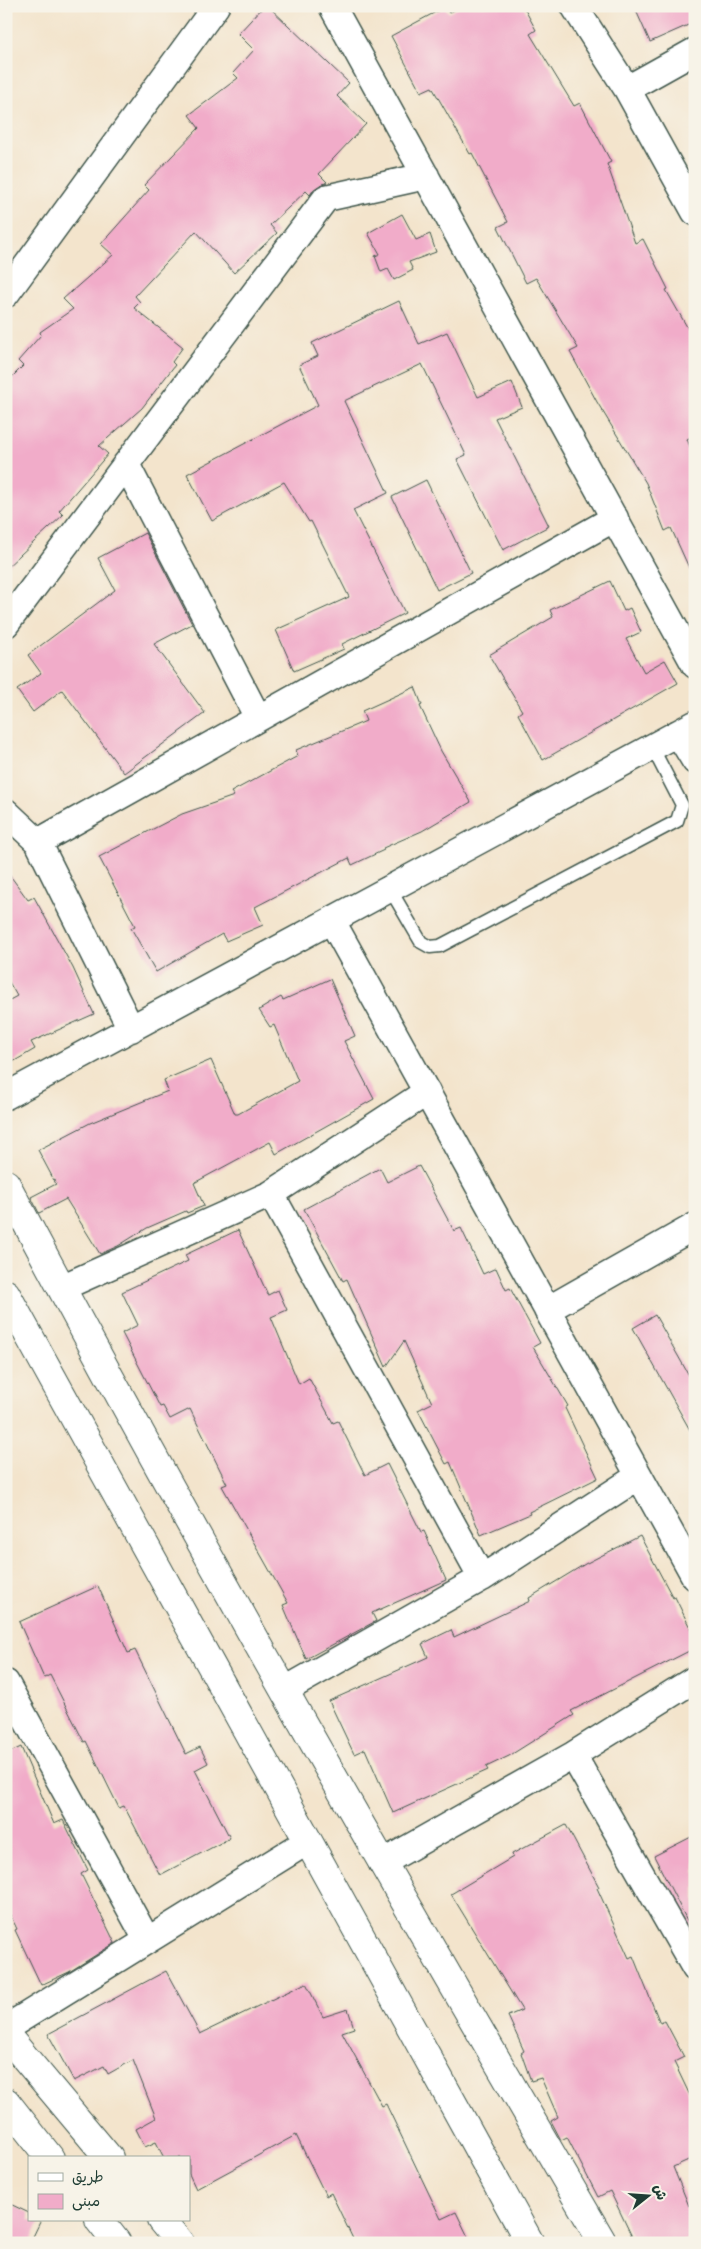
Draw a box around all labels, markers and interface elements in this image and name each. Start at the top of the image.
legend [28,2156,190,2222]
text: طريق [72,2168,104,2190]
north arrow [624,2172,674,2222]
text: ش [647,2182,670,2203]
text: مبنى [72,2192,100,2214]

